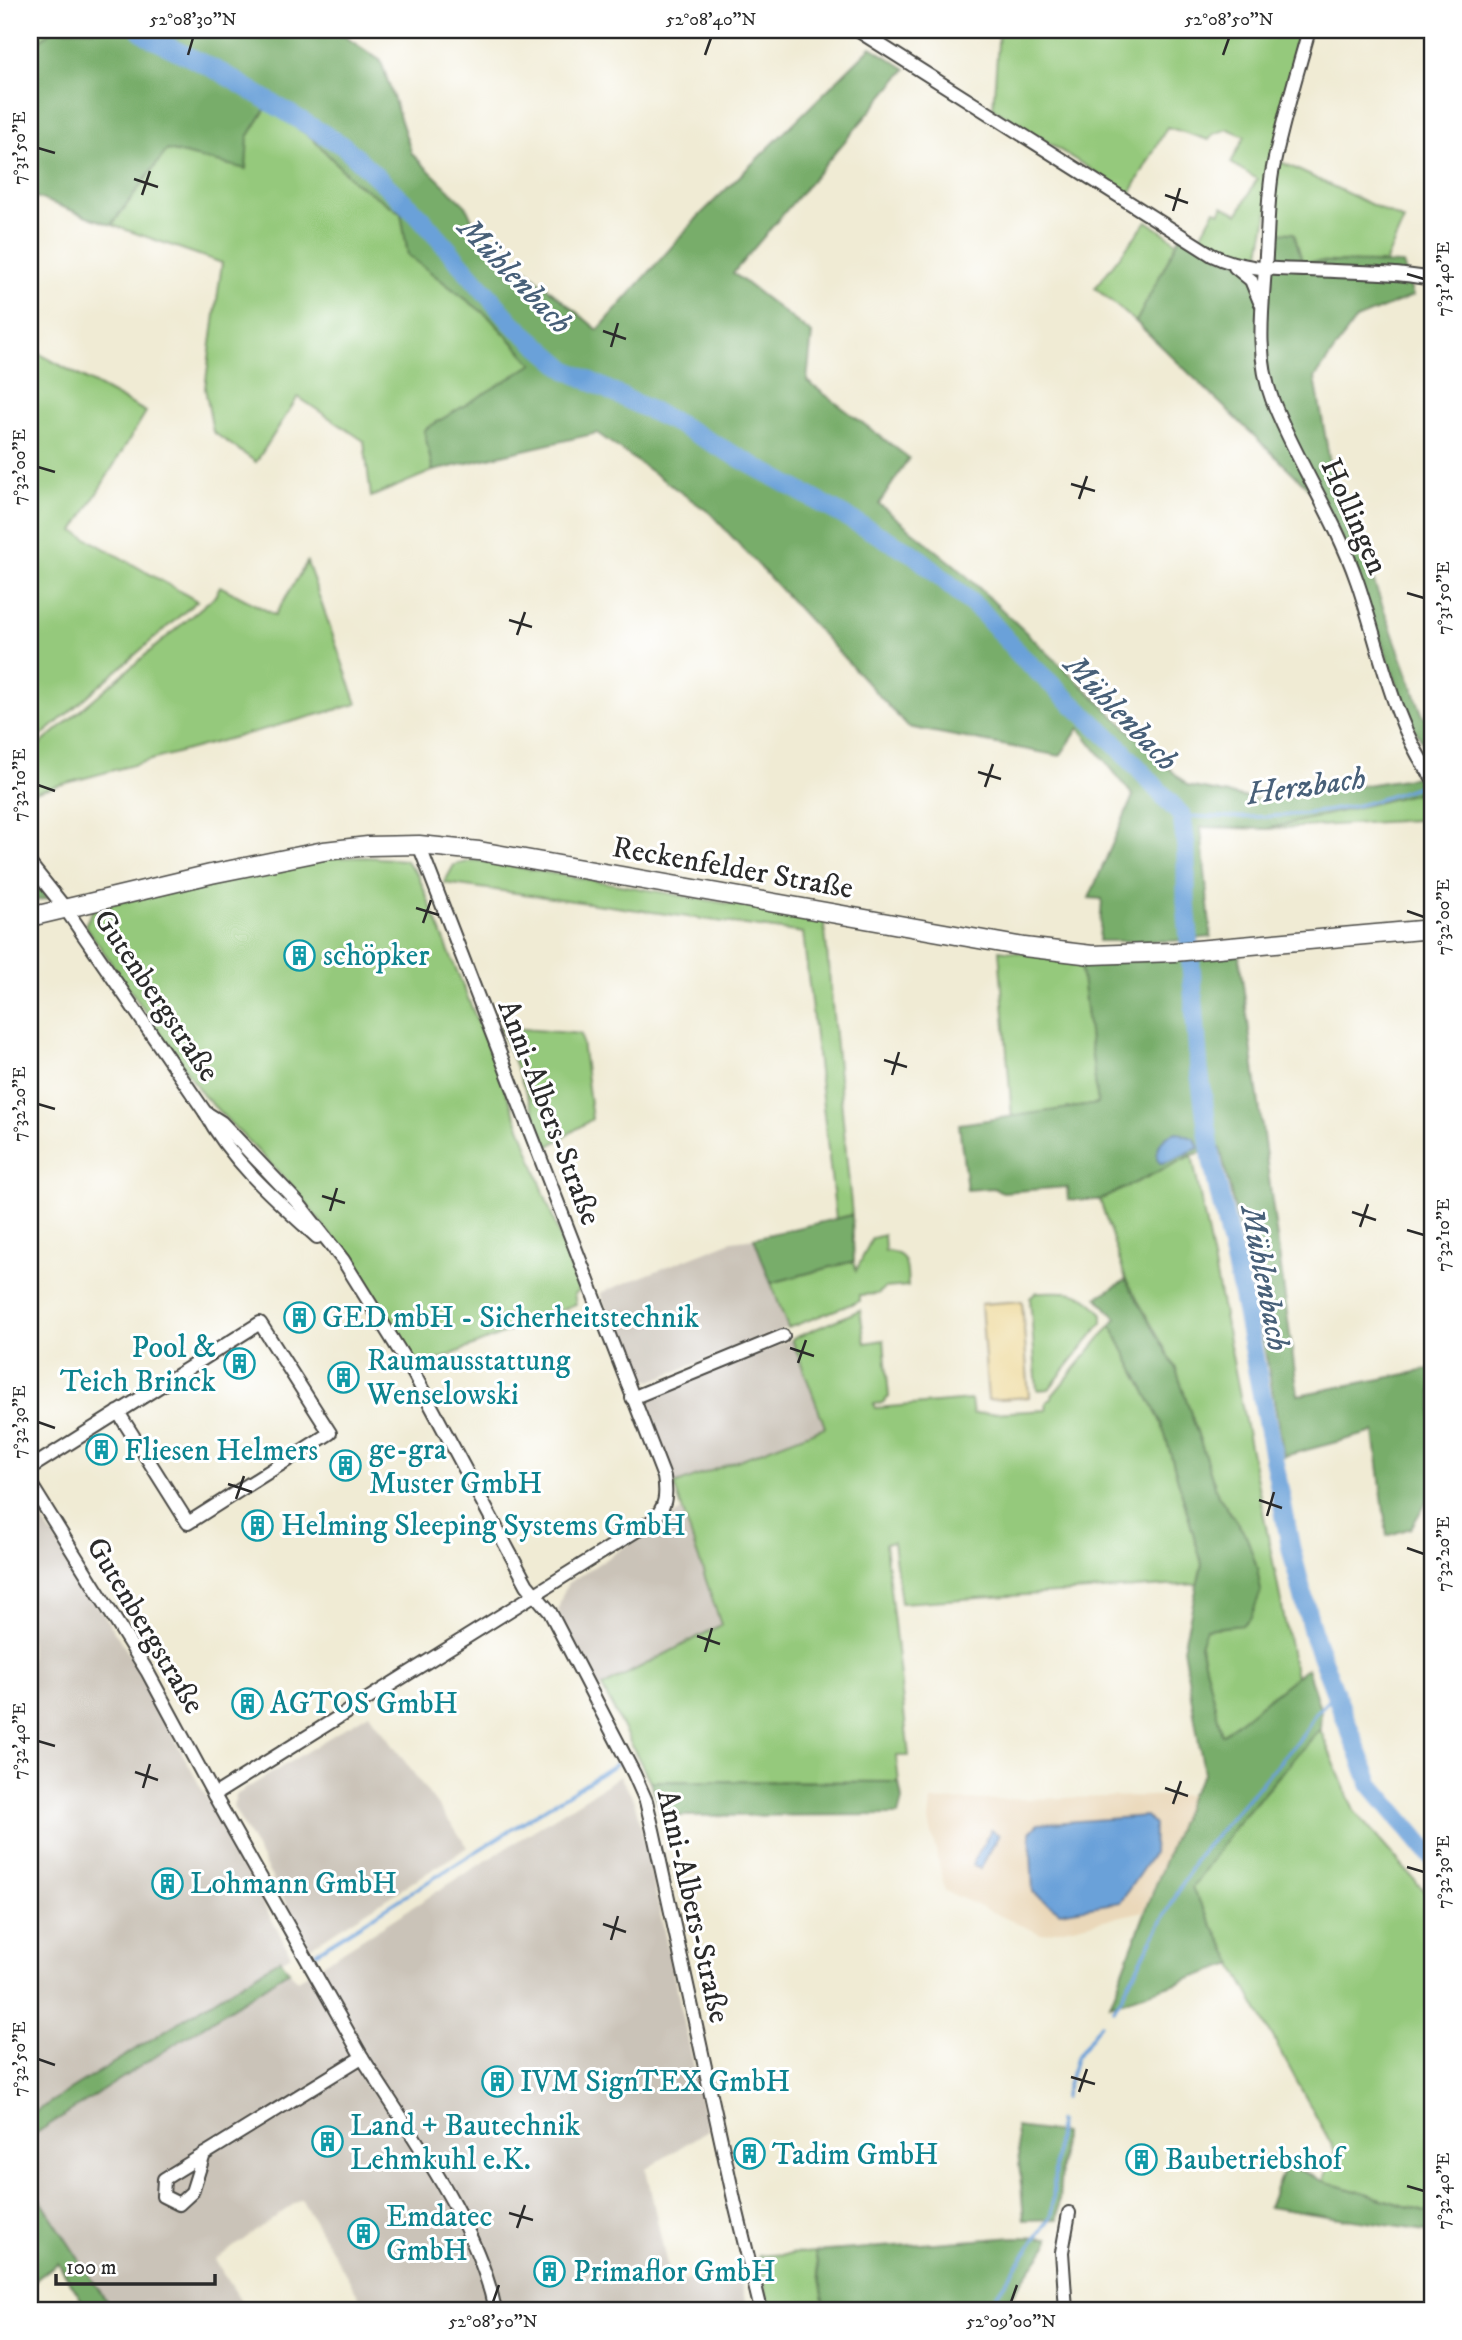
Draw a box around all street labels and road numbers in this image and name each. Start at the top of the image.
street label: Hollingen [1312,453,1396,581]
street label: Reckenfelder Straße [610,829,856,908]
street label: Gutenbergstraße [85,903,227,1089]
street label: Anni-Albers-Straße [489,995,609,1230]
street label: Gutenbergstraße [77,1531,212,1721]
street label: Anni-Albers-Straße [648,1786,737,2027]

